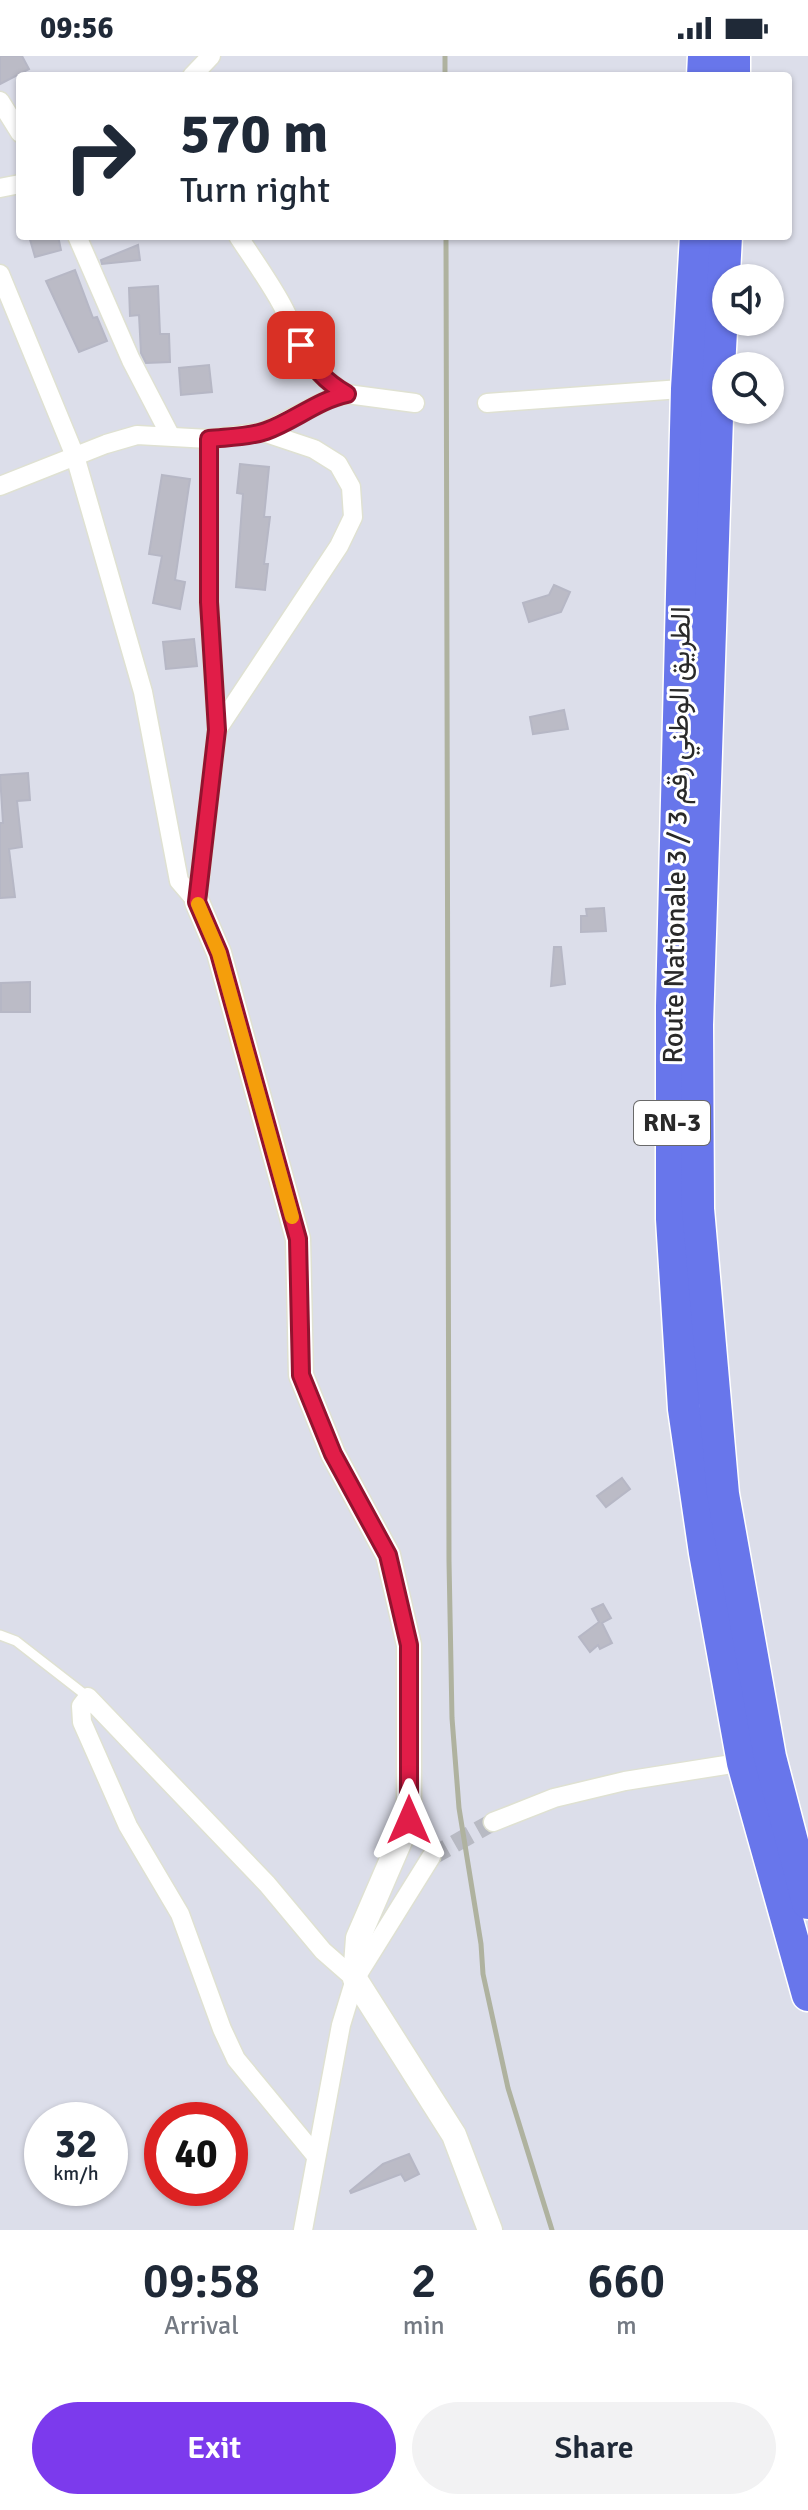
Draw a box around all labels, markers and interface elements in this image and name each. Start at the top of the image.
text: 09:56 [40,10,114,47]
text: 570 m [180,99,328,168]
icon: right [48,104,152,208]
text: Turn right [180,168,330,213]
map controls [712,264,784,424]
button: sound [712,264,784,336]
pin [267,311,335,379]
icon: arrive [279,323,323,367]
button: search [712,352,784,424]
street label: Route Nationale 3 / الطريق الوطني رقم 3 [656,606,703,1064]
road number: RN-3 [634,1101,710,1145]
position arrow [367,1778,451,1862]
speed limit sign: 40 [144,2102,248,2206]
text: 32 [54,2119,98,2169]
text: km/h [53,2161,99,2186]
text: 09:58 [143,2252,260,2311]
text: 2 [411,2252,437,2311]
text: 660 [587,2252,665,2311]
text: Arrival [164,2310,239,2342]
text: min [403,2310,445,2342]
text: m [616,2310,637,2342]
button: Exit [32,2402,396,2494]
button: Share [412,2402,776,2494]

